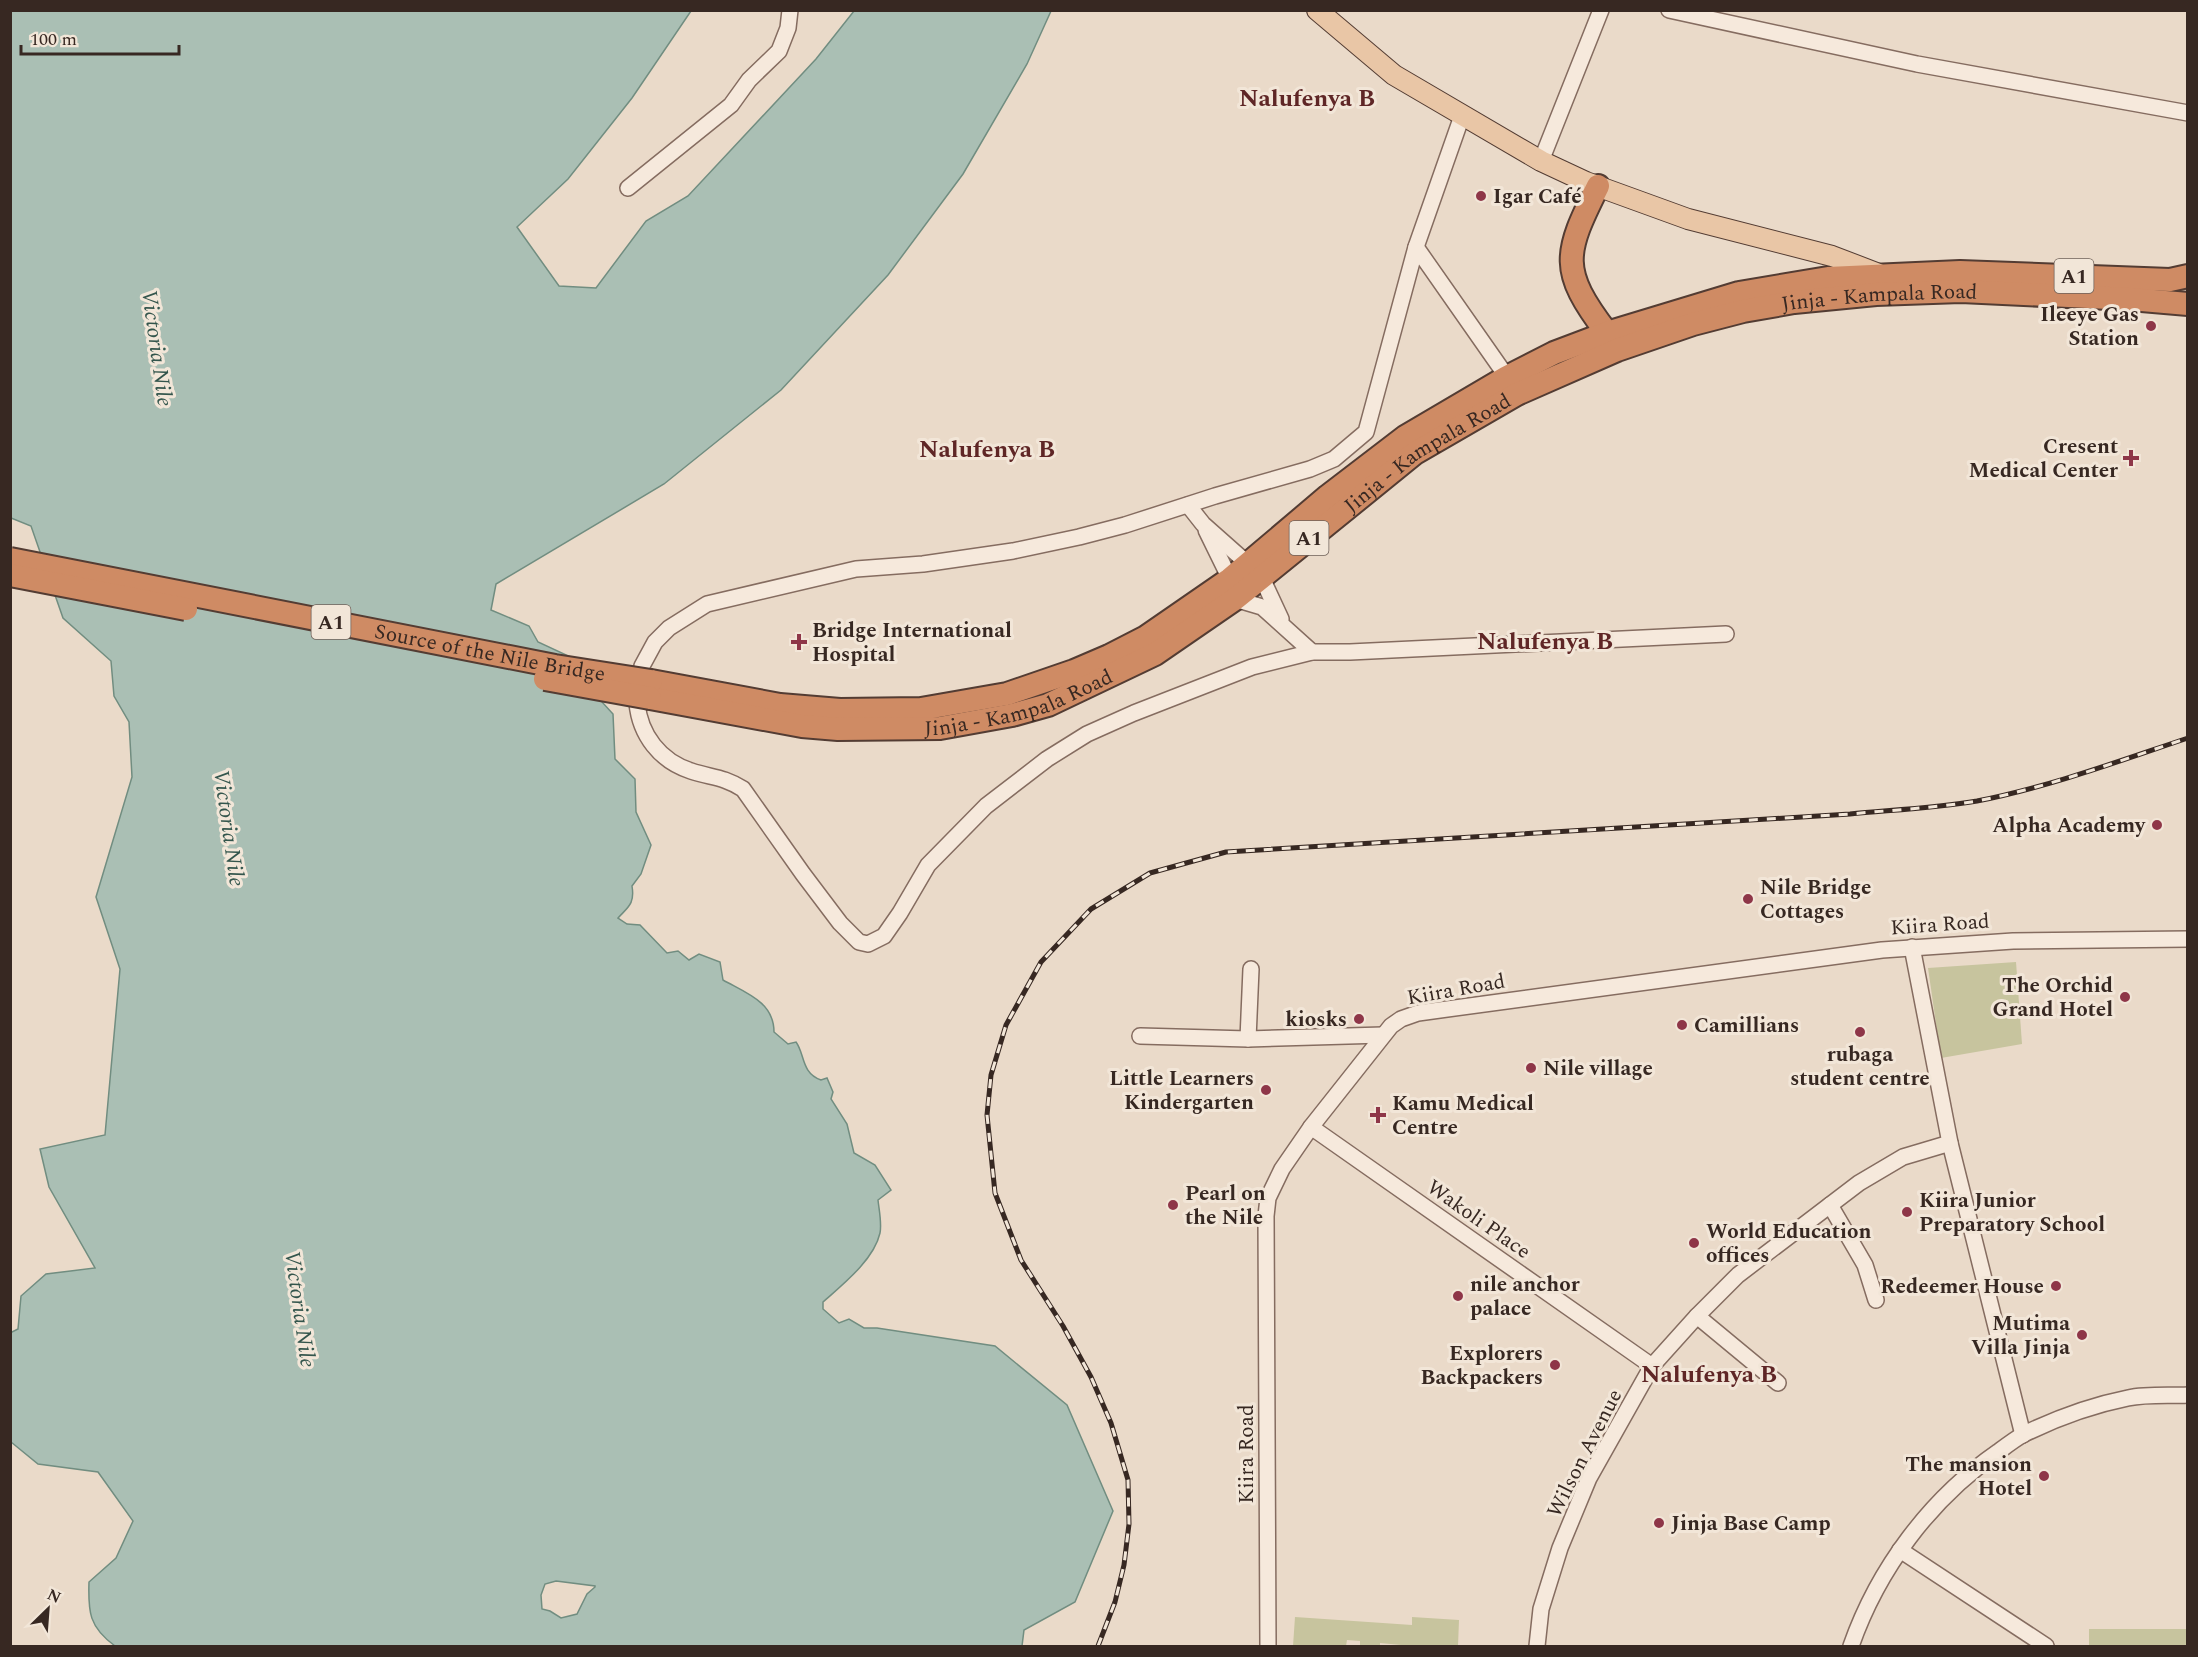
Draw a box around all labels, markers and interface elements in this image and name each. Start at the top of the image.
scale bar [21,18,178,56]
text: 100 m [30,26,77,53]
district label: Nalufenya B [1239,81,1375,117]
place label: Igar Café [1493,181,1582,213]
marker: Igar Café [1474,189,1488,203]
road number: A1 [2054,259,2094,293]
street label: Jinja - Kampala Road [1779,276,1978,321]
water label: Victoria Nile [132,288,181,409]
place label: Ileeye Gas Station [2040,299,2139,355]
marker: Ileeye Gas Station [2144,319,2158,333]
street label: Jinja - Kampala Road [1337,386,1517,521]
place label: Cresent Medical Center [1969,431,2118,487]
district label: Nalufenya B [919,432,1055,468]
marker: Cresent Medical Center [2122,449,2140,467]
road number: A1 [1290,521,1328,555]
road number: A1 [312,605,350,639]
place label: Bridge International Hospital [812,615,1012,671]
street label: Source of the Nile Bridge [372,616,607,691]
district label: Nalufenya B [1477,624,1613,660]
marker: Bridge International Hospital [790,633,808,651]
street label: Jinja - Kampala Road [924,661,1118,745]
water label: Victoria Nile [204,768,253,889]
place label: Alpha Academy [1992,810,2146,842]
marker: Alpha Academy [2150,818,2164,832]
place label: Nile Bridge Cottages [1760,872,1871,928]
marker: Nile Bridge Cottages [1741,892,1755,906]
street label: Kiira Road [1889,906,1991,944]
street label: Kiira Road [1404,966,1508,1014]
place label: The Orchid Grand Hotel [1993,970,2113,1026]
marker: The Orchid Grand Hotel [2118,990,2132,1004]
place label: kiosks [1285,1004,1347,1036]
place label: Camillians [1694,1010,1799,1042]
marker: kiosks [1352,1012,1366,1026]
marker: Camillians [1675,1018,1689,1032]
marker: rubaga student centre [1853,1025,1867,1039]
place label: rubaga student centre [1790,1039,1930,1095]
place label: Nile village [1543,1053,1653,1085]
marker: Nile village [1524,1061,1538,1075]
place label: Little Learners Kindergarten [1109,1063,1254,1119]
marker: Little Learners Kindergarten [1259,1083,1273,1097]
place label: Kamu Medical Centre [1392,1088,1534,1144]
marker: Kamu Medical Centre [1369,1106,1387,1124]
street label: Wakoli Place [1420,1172,1537,1268]
place label: Pearl on the Nile [1185,1178,1266,1234]
place label: Kiira Junior Preparatory School [1919,1185,2105,1241]
marker: Pearl on the Nile [1166,1198,1180,1212]
marker: Kiira Junior Preparatory School [1900,1205,1914,1219]
place label: World Education offices [1706,1216,1871,1272]
marker: World Education offices [1687,1236,1701,1250]
water label: Victoria Nile [275,1249,324,1370]
place label: nile anchor palace [1470,1269,1580,1325]
place label: Redeemer House [1880,1271,2044,1303]
marker: Redeemer House [2049,1279,2063,1293]
marker: nile anchor palace [1451,1289,1465,1303]
place label: Mutima Villa Jinja [1971,1308,2070,1364]
marker: Mutima Villa Jinja [2075,1328,2089,1342]
place label: Explorers Backpackers [1420,1338,1543,1394]
district label: Nalufenya B [1641,1357,1777,1393]
marker: Explorers Backpackers [1548,1358,1562,1372]
street label: Wilson Avenue [1539,1384,1631,1523]
street label: Kiira Road [1231,1404,1263,1504]
place label: The mansion Hotel [1905,1449,2032,1505]
marker: The mansion Hotel [2037,1469,2051,1483]
place label: Jinja Base Camp [1671,1508,1831,1540]
marker: Jinja Base Camp [1652,1516,1666,1530]
north arrow [18,1579,78,1639]
text: N [43,1583,65,1610]

